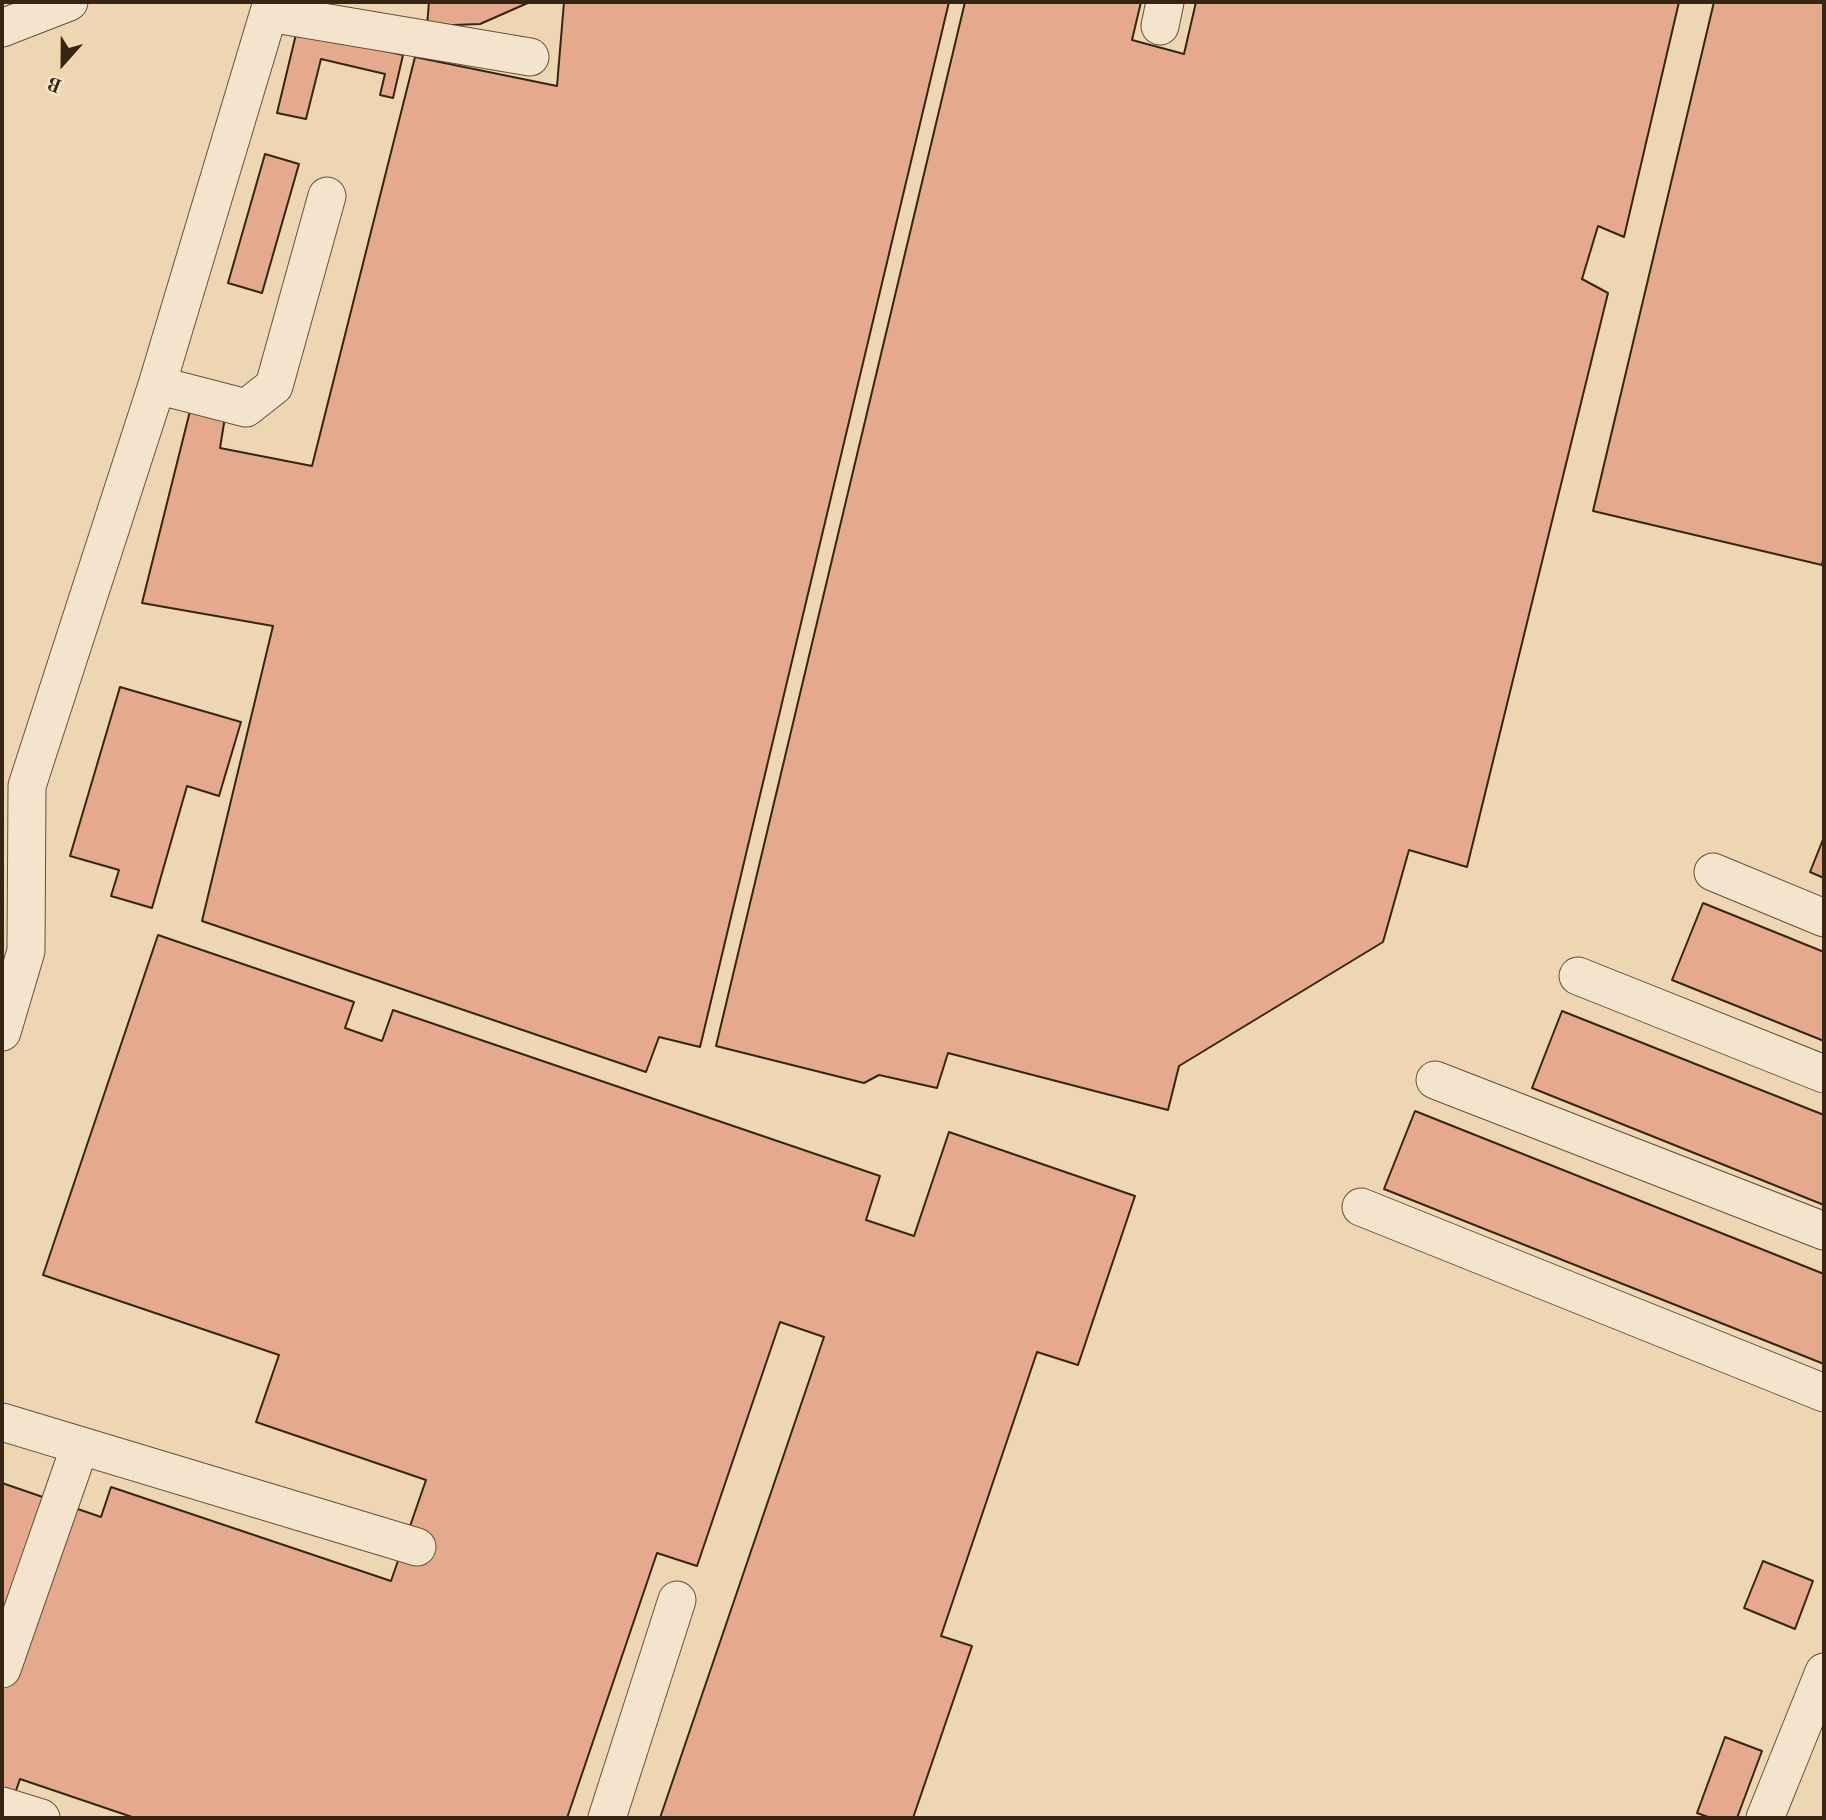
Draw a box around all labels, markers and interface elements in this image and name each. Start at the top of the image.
north arrow [28,28,98,98]
text: B [46,72,65,94]

